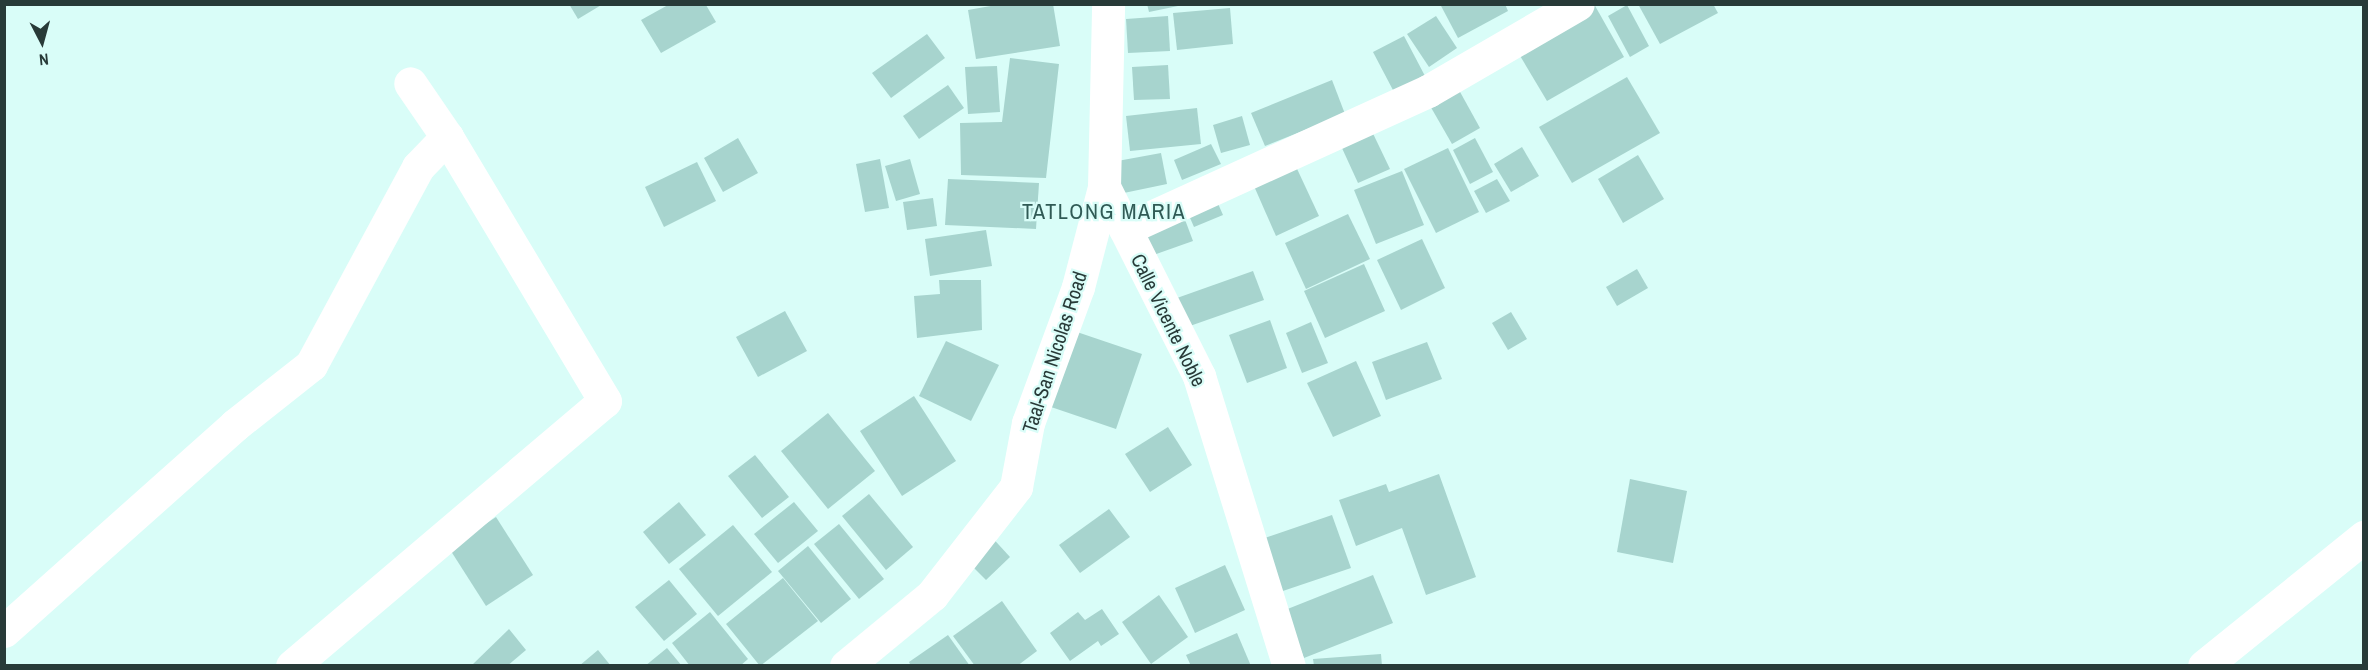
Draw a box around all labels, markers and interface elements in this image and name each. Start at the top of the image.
north arrow [12,12,72,72]
text: N [38,48,50,71]
district label: TATLONG MARIA [1022,199,1186,225]
street label: Calle Vicente Noble [1127,250,1211,390]
street label: Taal-San Nicolas Road [1017,268,1091,436]

